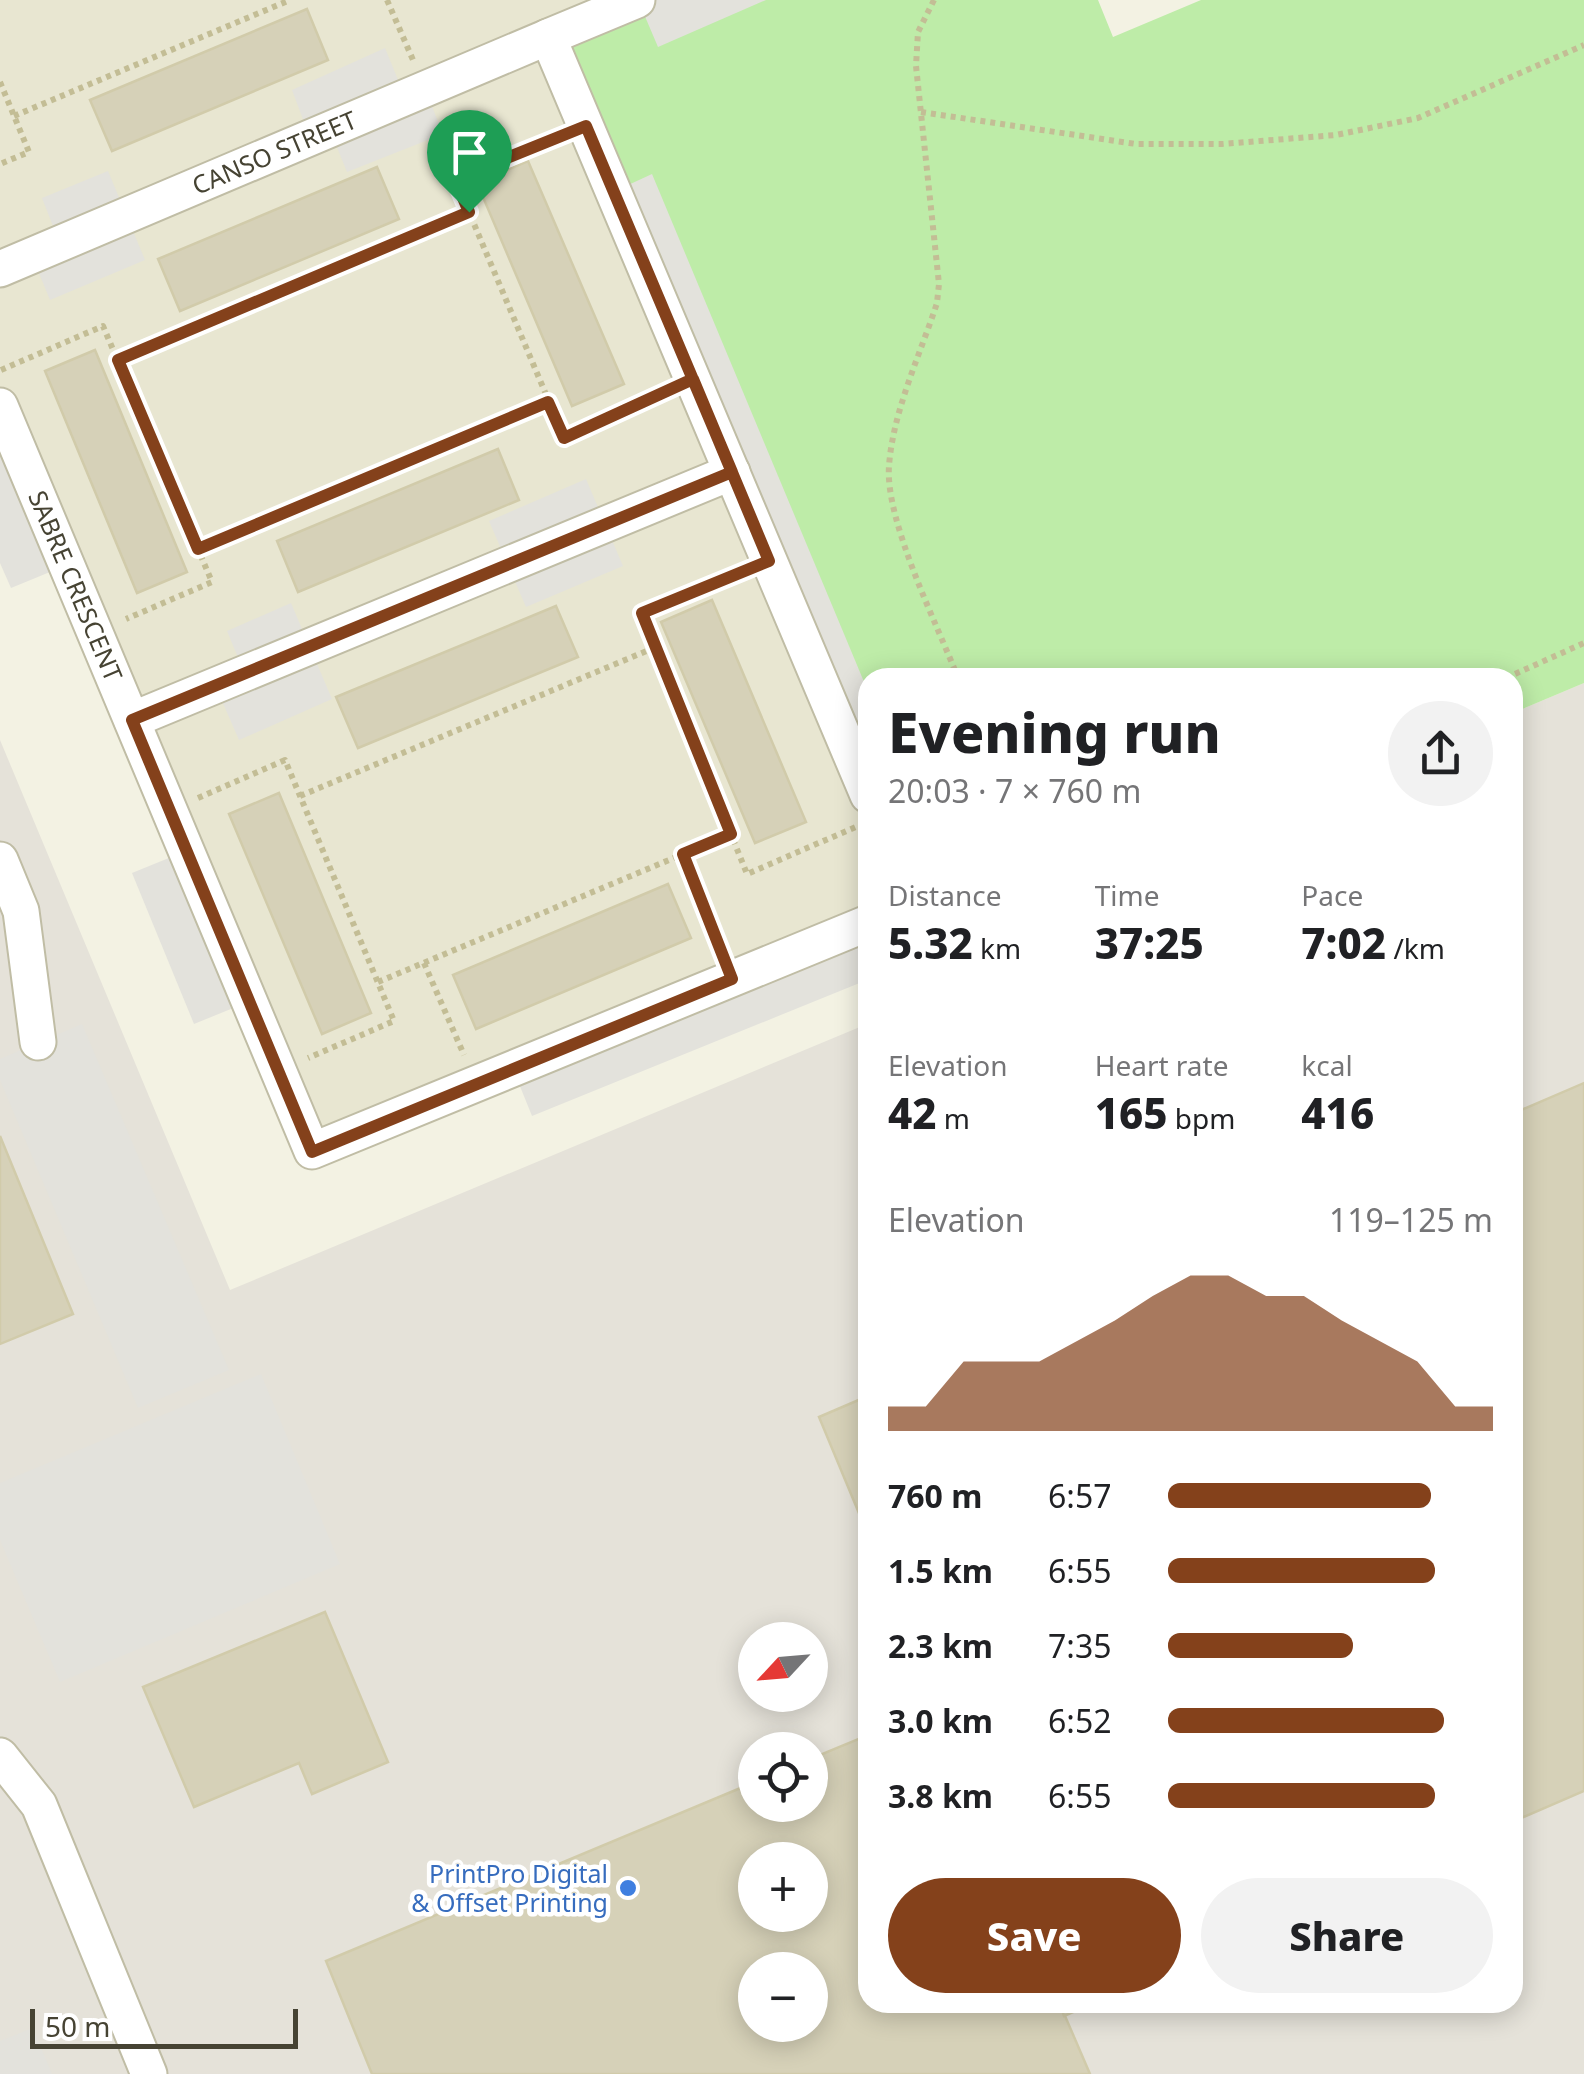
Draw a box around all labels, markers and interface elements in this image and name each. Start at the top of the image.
street label: CANSO STREET [187,102,362,202]
pin [427,110,512,213]
icon: arrive [442,125,497,180]
street label: SABRE CRESCENT [21,485,131,686]
text: Evening run [888,694,1221,769]
button: share [1388,701,1493,806]
text: 20:03 · 7 × 760 m [888,769,1141,812]
text: Distance [888,876,1001,914]
text: Time [1095,876,1159,914]
text: Pace [1301,876,1363,914]
text: 5.32 [888,914,973,971]
text: 37:25 [1095,914,1204,971]
text: 7:02 [1301,914,1386,971]
text: km [973,929,1021,967]
text: /km [1386,929,1445,967]
text: Elevation [888,1046,1008,1084]
text: Heart rate [1095,1046,1228,1084]
text: kcal [1301,1046,1353,1084]
text: 42 [888,1084,937,1141]
text: 165 [1095,1084,1167,1141]
text: 416 [1301,1084,1374,1141]
text: m [937,1099,970,1137]
text: bpm [1167,1099,1235,1137]
text: Elevation [888,1198,1025,1241]
text: 119–125 m [1329,1198,1493,1241]
text: 760 m [888,1474,982,1517]
text: 6:57 [1048,1474,1112,1517]
text: 1.5 km [888,1549,993,1592]
text: 6:55 [1048,1549,1112,1592]
north arrow [738,1622,828,1712]
map controls [738,1622,828,2042]
text: 2.3 km [888,1624,993,1667]
text: 7:35 [1048,1624,1112,1667]
text: 3.0 km [888,1699,993,1742]
text: 6:52 [1048,1699,1112,1742]
button: locate [738,1732,828,1822]
text: 3.8 km [888,1774,993,1817]
text: 6:55 [1048,1774,1112,1817]
button: + [738,1842,828,1932]
place label: PrintPro Digital & Offset Printing [411,1856,608,1919]
marker: PrintPro Digital & Offset Printing [617,1877,639,1899]
button: Save [888,1878,1181,1993]
button: Share [1201,1878,1493,1993]
button: − [738,1952,828,2042]
scale bar [30,2004,298,2048]
text: 50 m [45,2007,111,2045]

